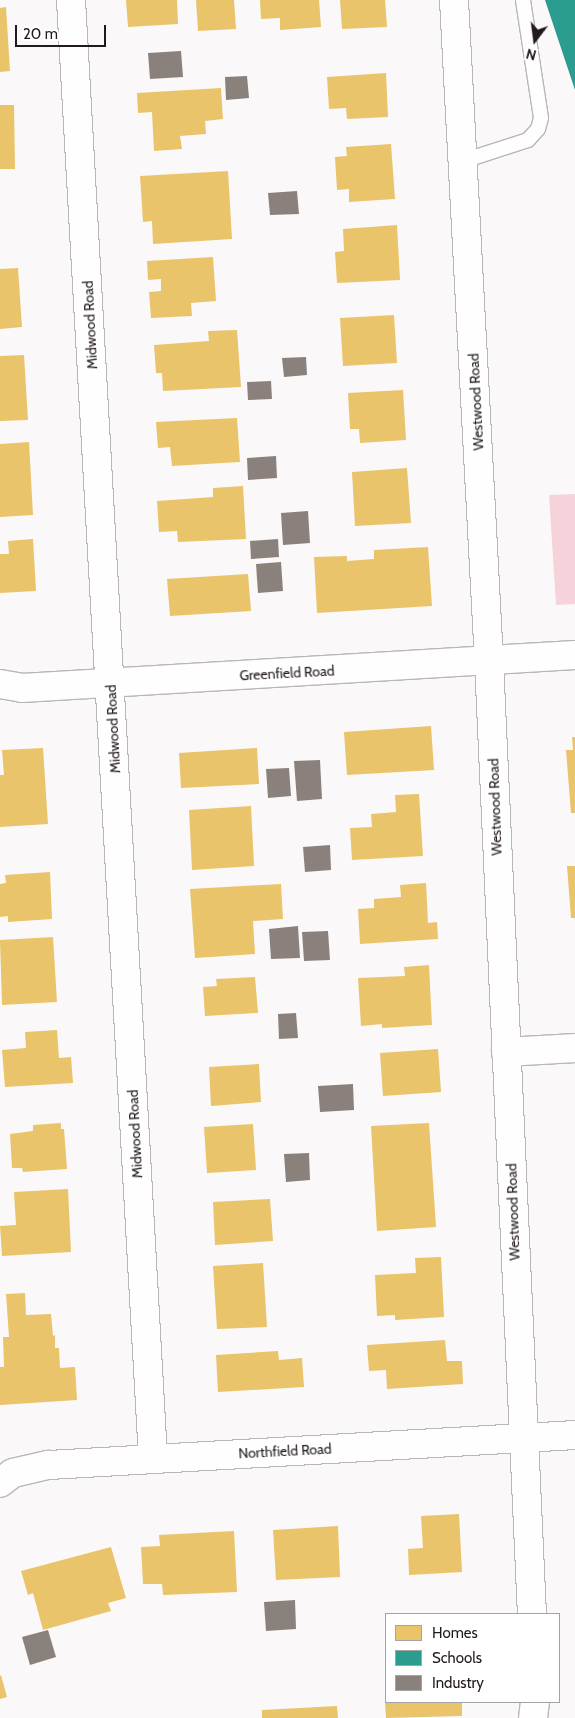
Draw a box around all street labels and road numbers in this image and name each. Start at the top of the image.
street label: Midwood Road [79,280,101,370]
street label: Westwood Road [465,353,487,451]
street label: Greenfield Road [239,662,335,684]
street label: Midwood Road [102,684,124,774]
street label: Westwood Road [485,758,505,856]
street label: Midwood Road [124,1089,146,1179]
street label: Westwood Road [503,1163,523,1261]
street label: Northfield Road [238,1440,332,1462]

